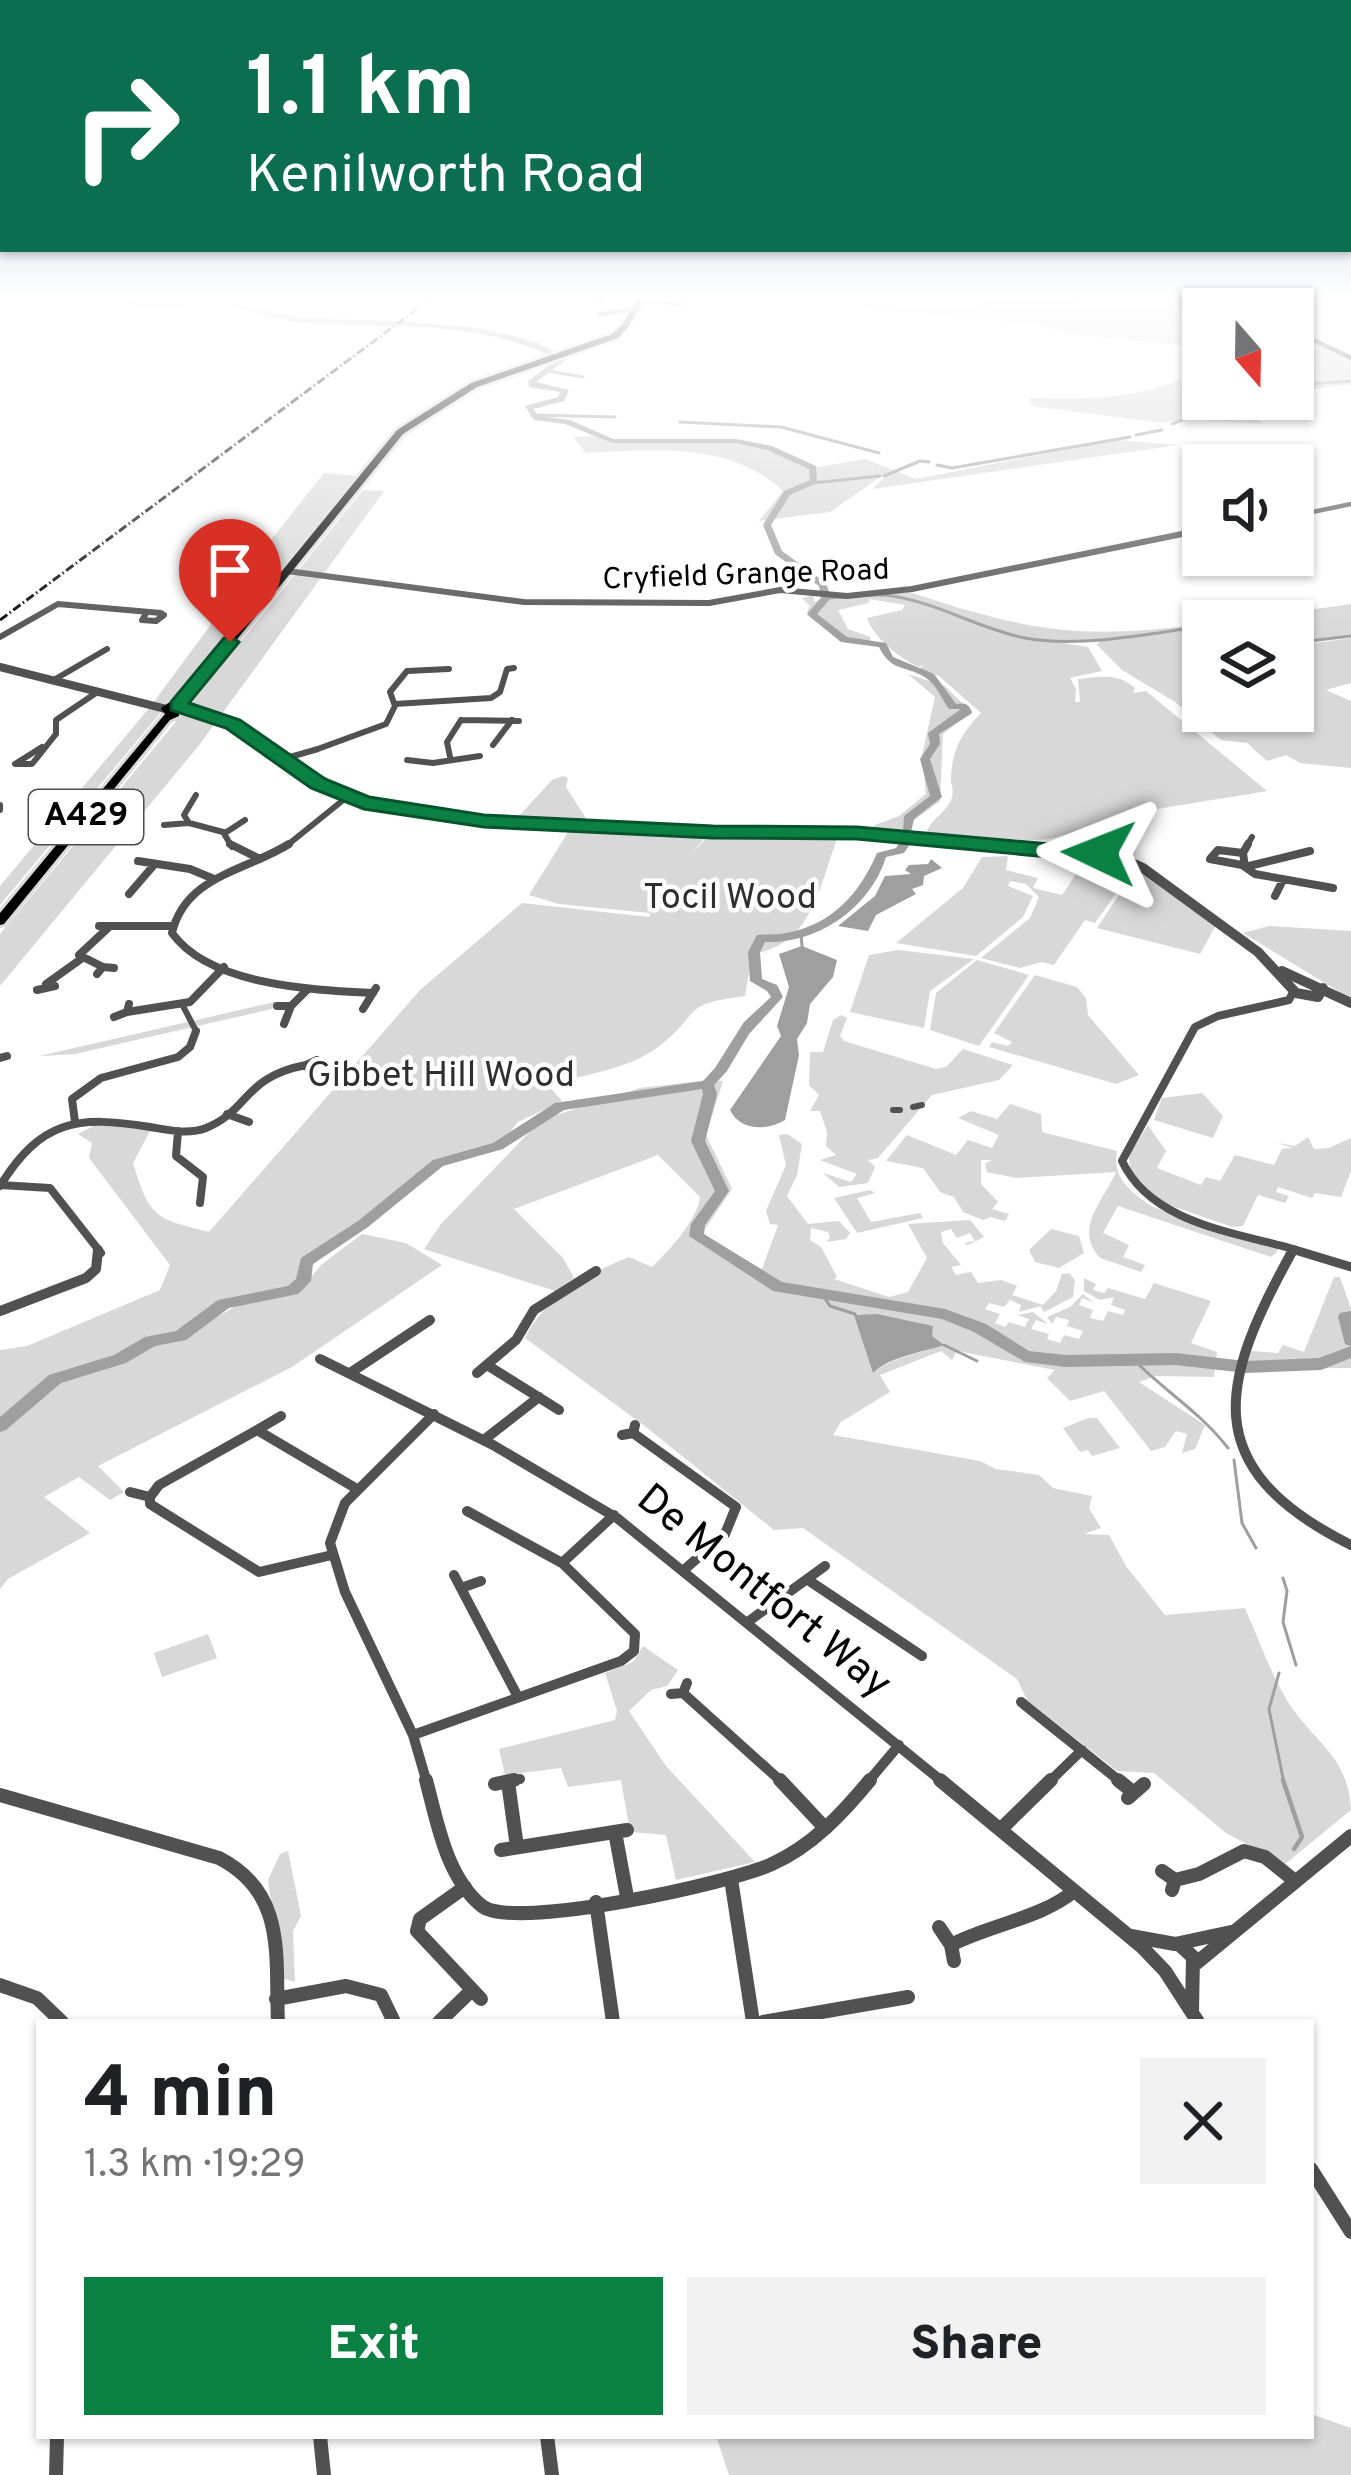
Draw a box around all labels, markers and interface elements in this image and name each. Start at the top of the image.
text: 1.1 km [246,39,476,145]
icon: right [48,48,204,204]
text: Kenilworth Road [246,143,645,212]
north arrow [1182,288,1314,420]
map controls [1182,288,1314,732]
button: sound [1182,444,1314,576]
pin [179,519,281,642]
icon: arrive [197,537,263,603]
street label: Cryfield Grange Road [602,552,890,600]
button: layers [1182,600,1314,732]
road number: A429 [29,790,143,844]
position arrow [1036,790,1162,916]
park label: Tocil Wood [643,876,817,922]
park label: Gibbet Hill Wood [307,1054,575,1100]
street label: De Montfort Way [625,1474,901,1712]
text: 4 min [84,2051,277,2143]
button: close [1140,2058,1266,2184]
text: 1.3 km · 19:29 [84,2142,306,2191]
button: Exit [84,2277,663,2415]
button: Share [687,2277,1266,2415]

